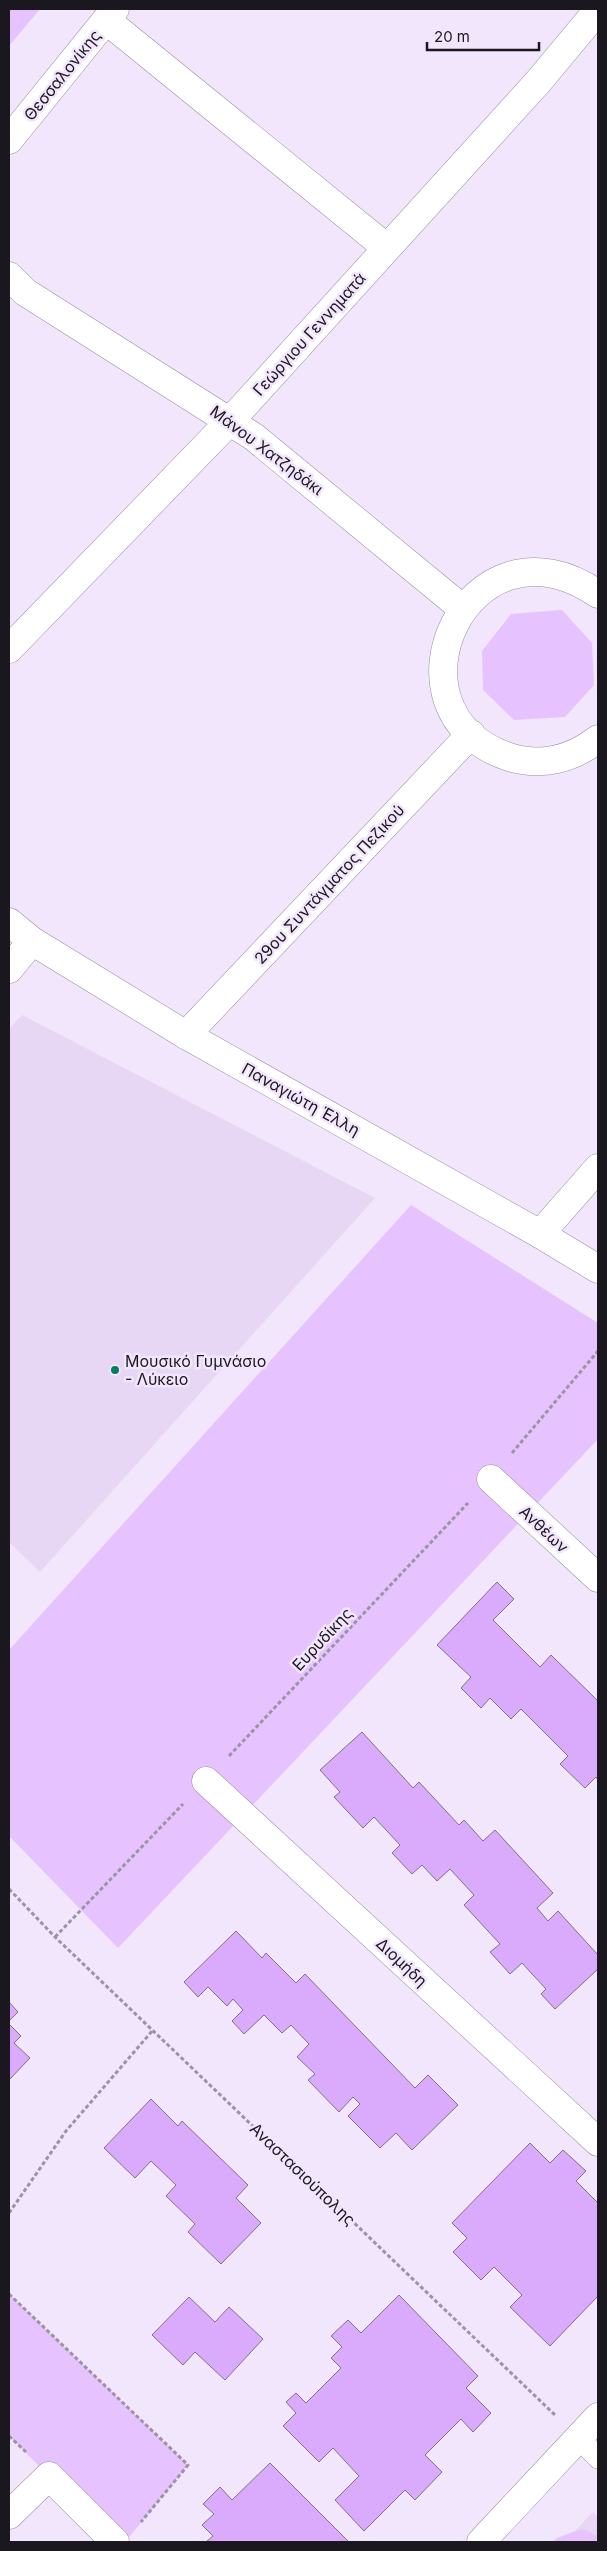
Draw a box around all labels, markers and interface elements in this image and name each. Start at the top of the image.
scale bar [427,20,540,52]
street label: Θεσσαλονίκης [19,25,105,125]
text: 20 m [434,27,470,46]
street label: Γεώργιου Γεννηματά [248,268,370,400]
street label: Μάνου Χατζηδάκι [206,401,328,499]
street label: 29ου Συντάγματος Πεζικού [250,800,408,968]
street label: Παναγιώτη Έλλη [238,1058,364,1140]
place label: Μουσικό Γυμνάσιο - Λύκειο [125,1351,266,1389]
marker: Μουσικό Γυμνάσιο - Λύκειο [109,1364,121,1376]
street label: Ανθέων [515,1501,573,1557]
street label: Ευρυδίκης [288,1603,356,1675]
street label: Διομήδη [372,1933,432,1991]
street label: Αναστασιούπολης [246,2118,360,2230]

